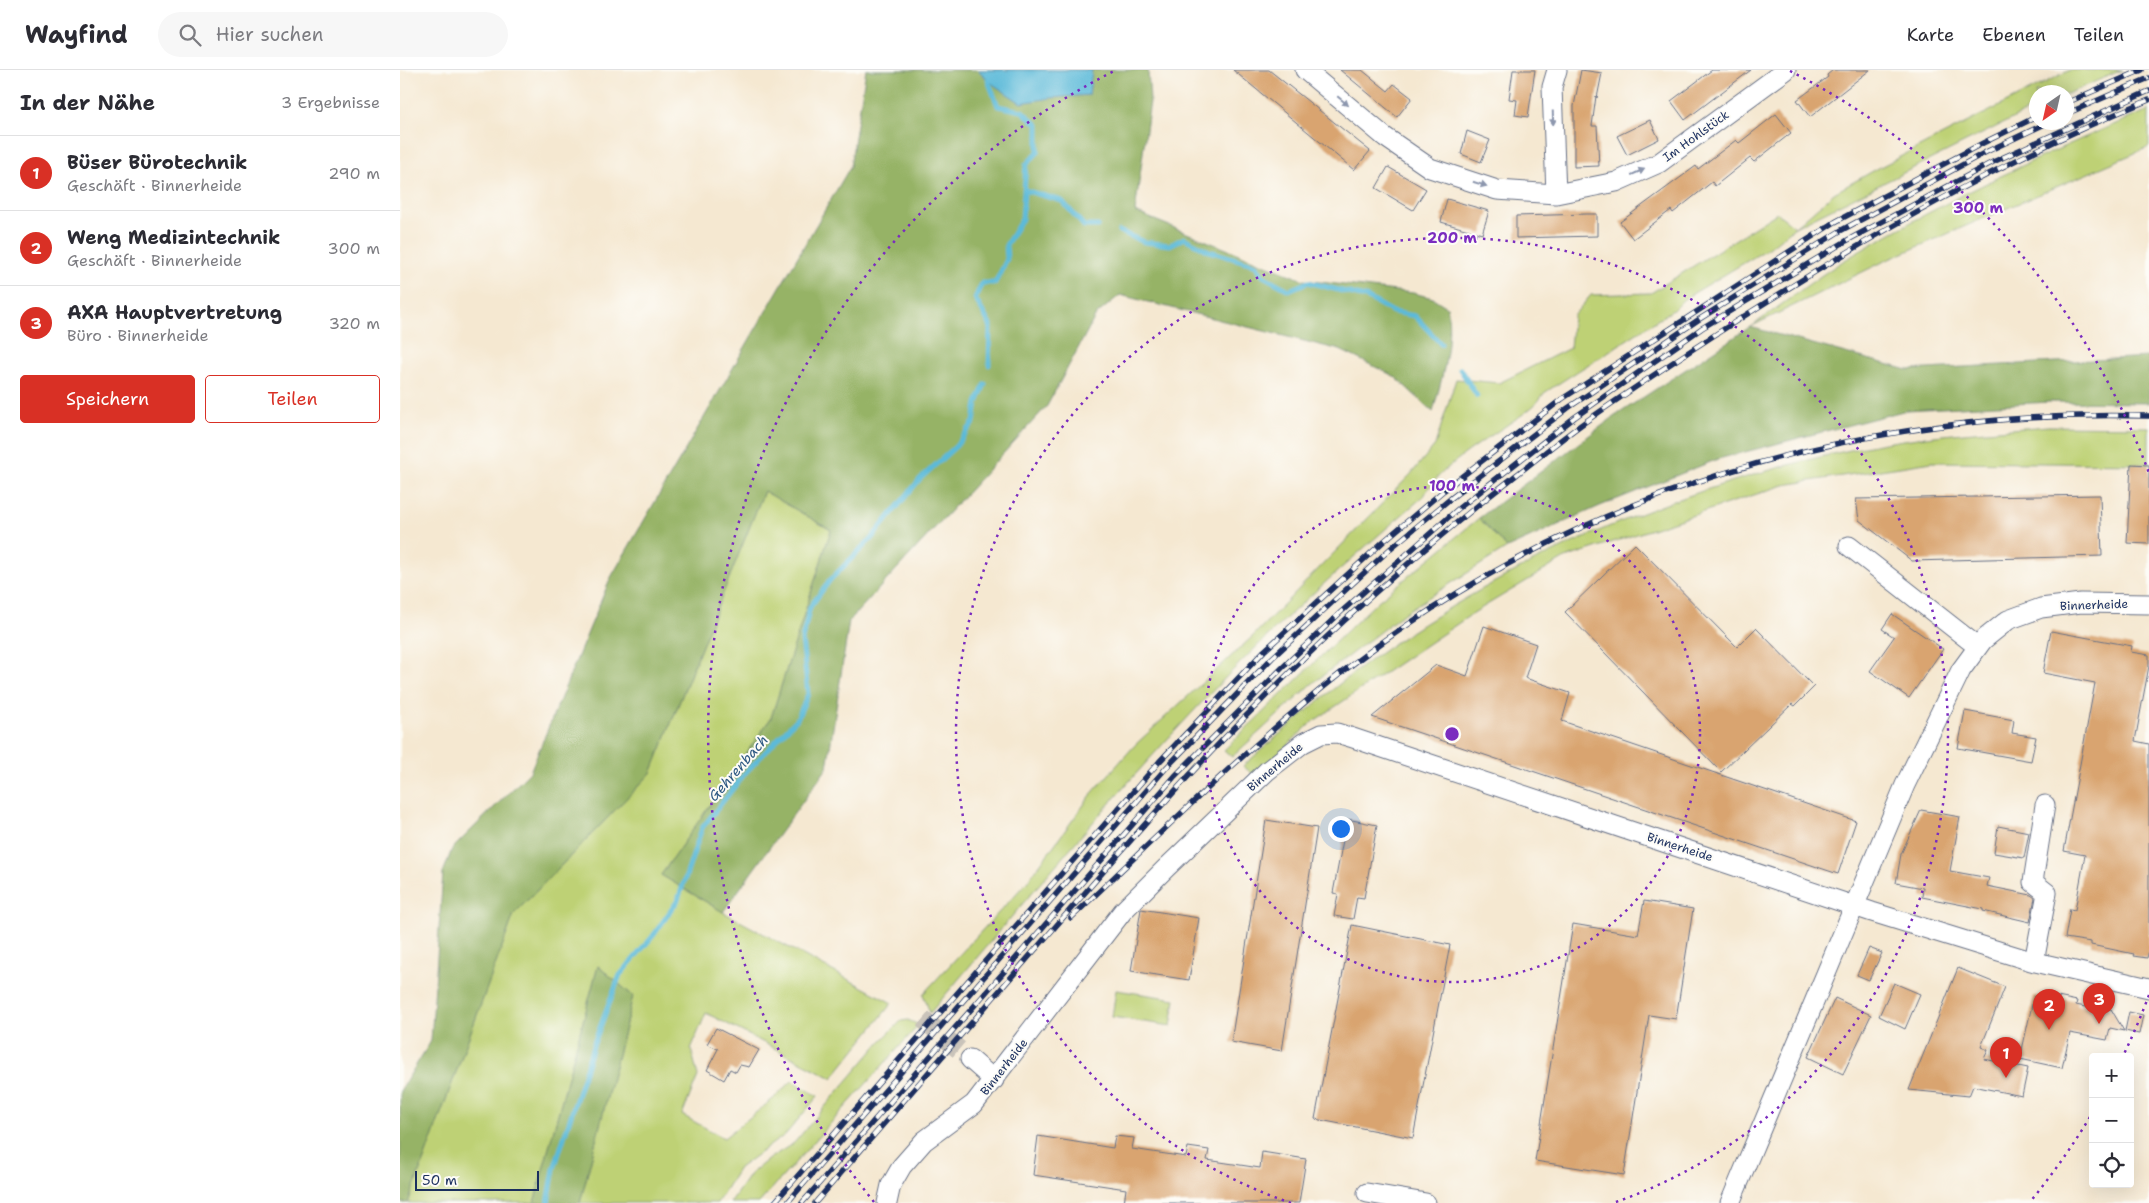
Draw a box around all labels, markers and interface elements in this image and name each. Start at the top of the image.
search box [158,12,508,57]
text: Wayfind [25,19,128,51]
icon: search [176,21,204,49]
text: Hier suchen [216,22,323,47]
text: Karte [1907,23,1954,47]
text: Ebenen [1982,23,2046,47]
text: Teilen [2074,23,2124,47]
north arrow [2029,85,2074,130]
text: In der Nähe [20,89,155,117]
text: 3 Ergebnisse [281,92,380,113]
one-way arrow [1336,96,1349,107]
street label: Im Hohlstück [1660,107,1732,165]
one-way arrow [1550,110,1558,126]
text: Büser Bürotechnik [67,150,247,175]
text: 1 [32,163,40,184]
text: 290 m [328,163,380,184]
one-way arrow [1631,168,1645,176]
text: Geschäft · Binnerheide [67,175,242,196]
one-way arrow [1473,180,1488,188]
text: 300 m [1953,198,2003,218]
text: Weng Medizintechnik [67,225,280,250]
text: 200 m [1427,228,1477,248]
text: 2 [30,238,42,259]
text: 300 m [328,238,380,259]
text: Geschäft · Binnerheide [67,250,242,271]
text: AXA Hauptvertretung [67,300,282,325]
text: 3 [30,313,42,334]
text: 320 m [329,313,380,334]
text: Büro · Binnerheide [67,325,208,346]
button: Speichern [20,375,195,423]
button: Teilen [205,375,380,423]
text: 100 m [1429,476,1475,496]
street label: Binnerheide [2060,596,2129,614]
centre of rings [1443,725,1461,743]
water label: Gehrenbach [704,731,772,805]
street label: Binnerheide [1244,739,1306,795]
your location [1328,816,1354,842]
street label: Binnerheide [1645,829,1715,865]
pin: 3 [2083,983,2115,1024]
pin: 2 [2033,989,2065,1030]
street label: Binnerheide [977,1035,1031,1099]
pin: 1 [1990,1037,2022,1078]
map controls [2089,1053,2134,1188]
button: + [2089,1053,2134,1098]
button: − [2089,1098,2134,1143]
button: locate [2089,1143,2134,1188]
scale bar [415,1168,539,1191]
text: 50 m [422,1171,457,1189]

